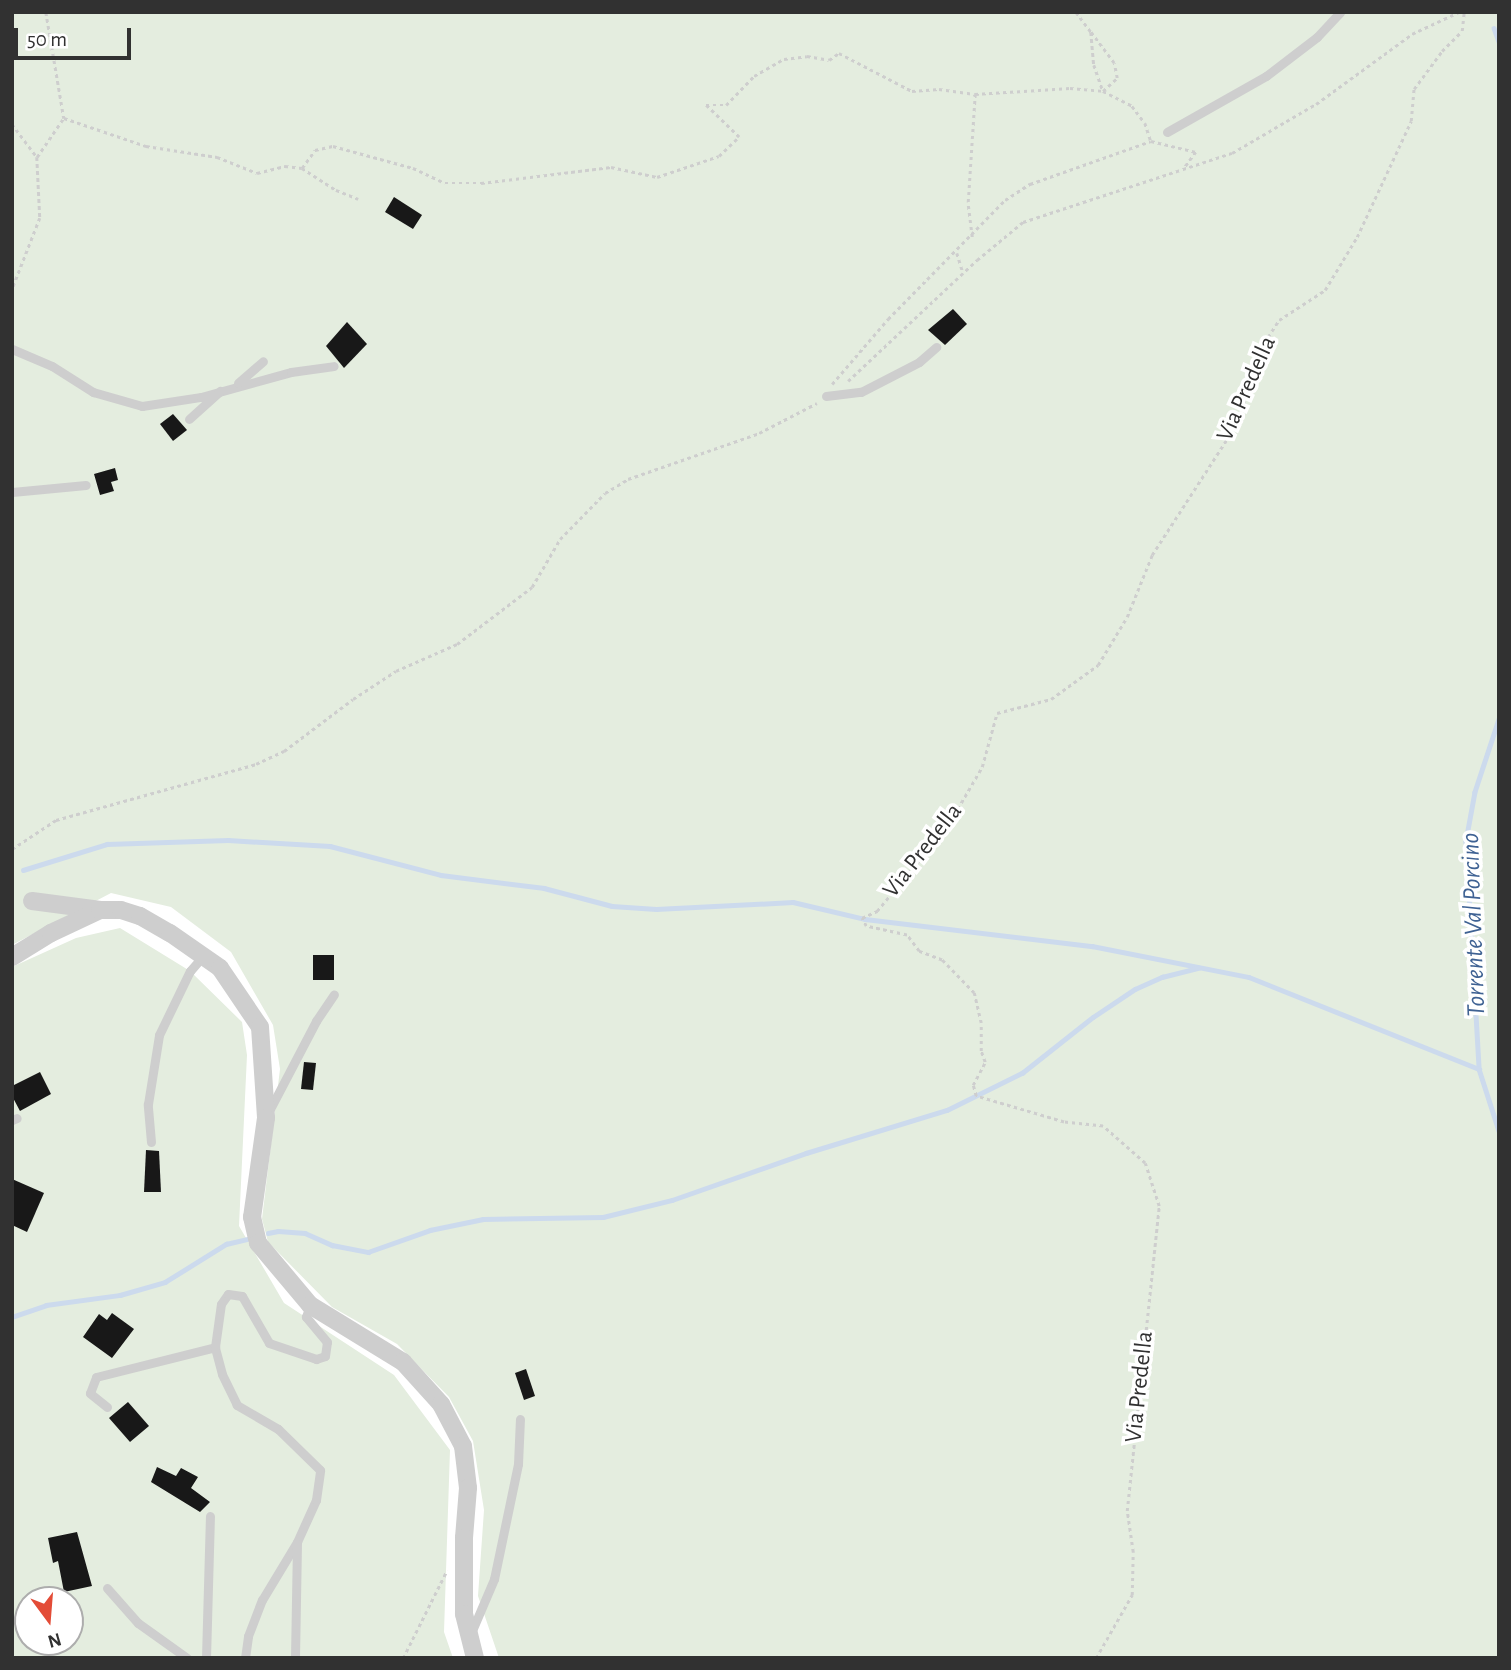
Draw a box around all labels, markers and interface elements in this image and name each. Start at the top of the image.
scale bar [18,14,135,58]
text: 50 m [27,29,67,50]
street label: Via Predella [1211,332,1283,446]
street label: Via Predella [877,798,969,904]
water label: Torrente Val Porcino [1455,832,1493,1018]
street label: Via Predella [1120,1330,1160,1444]
north arrow [14,1586,84,1656]
text: N [45,1629,63,1651]

